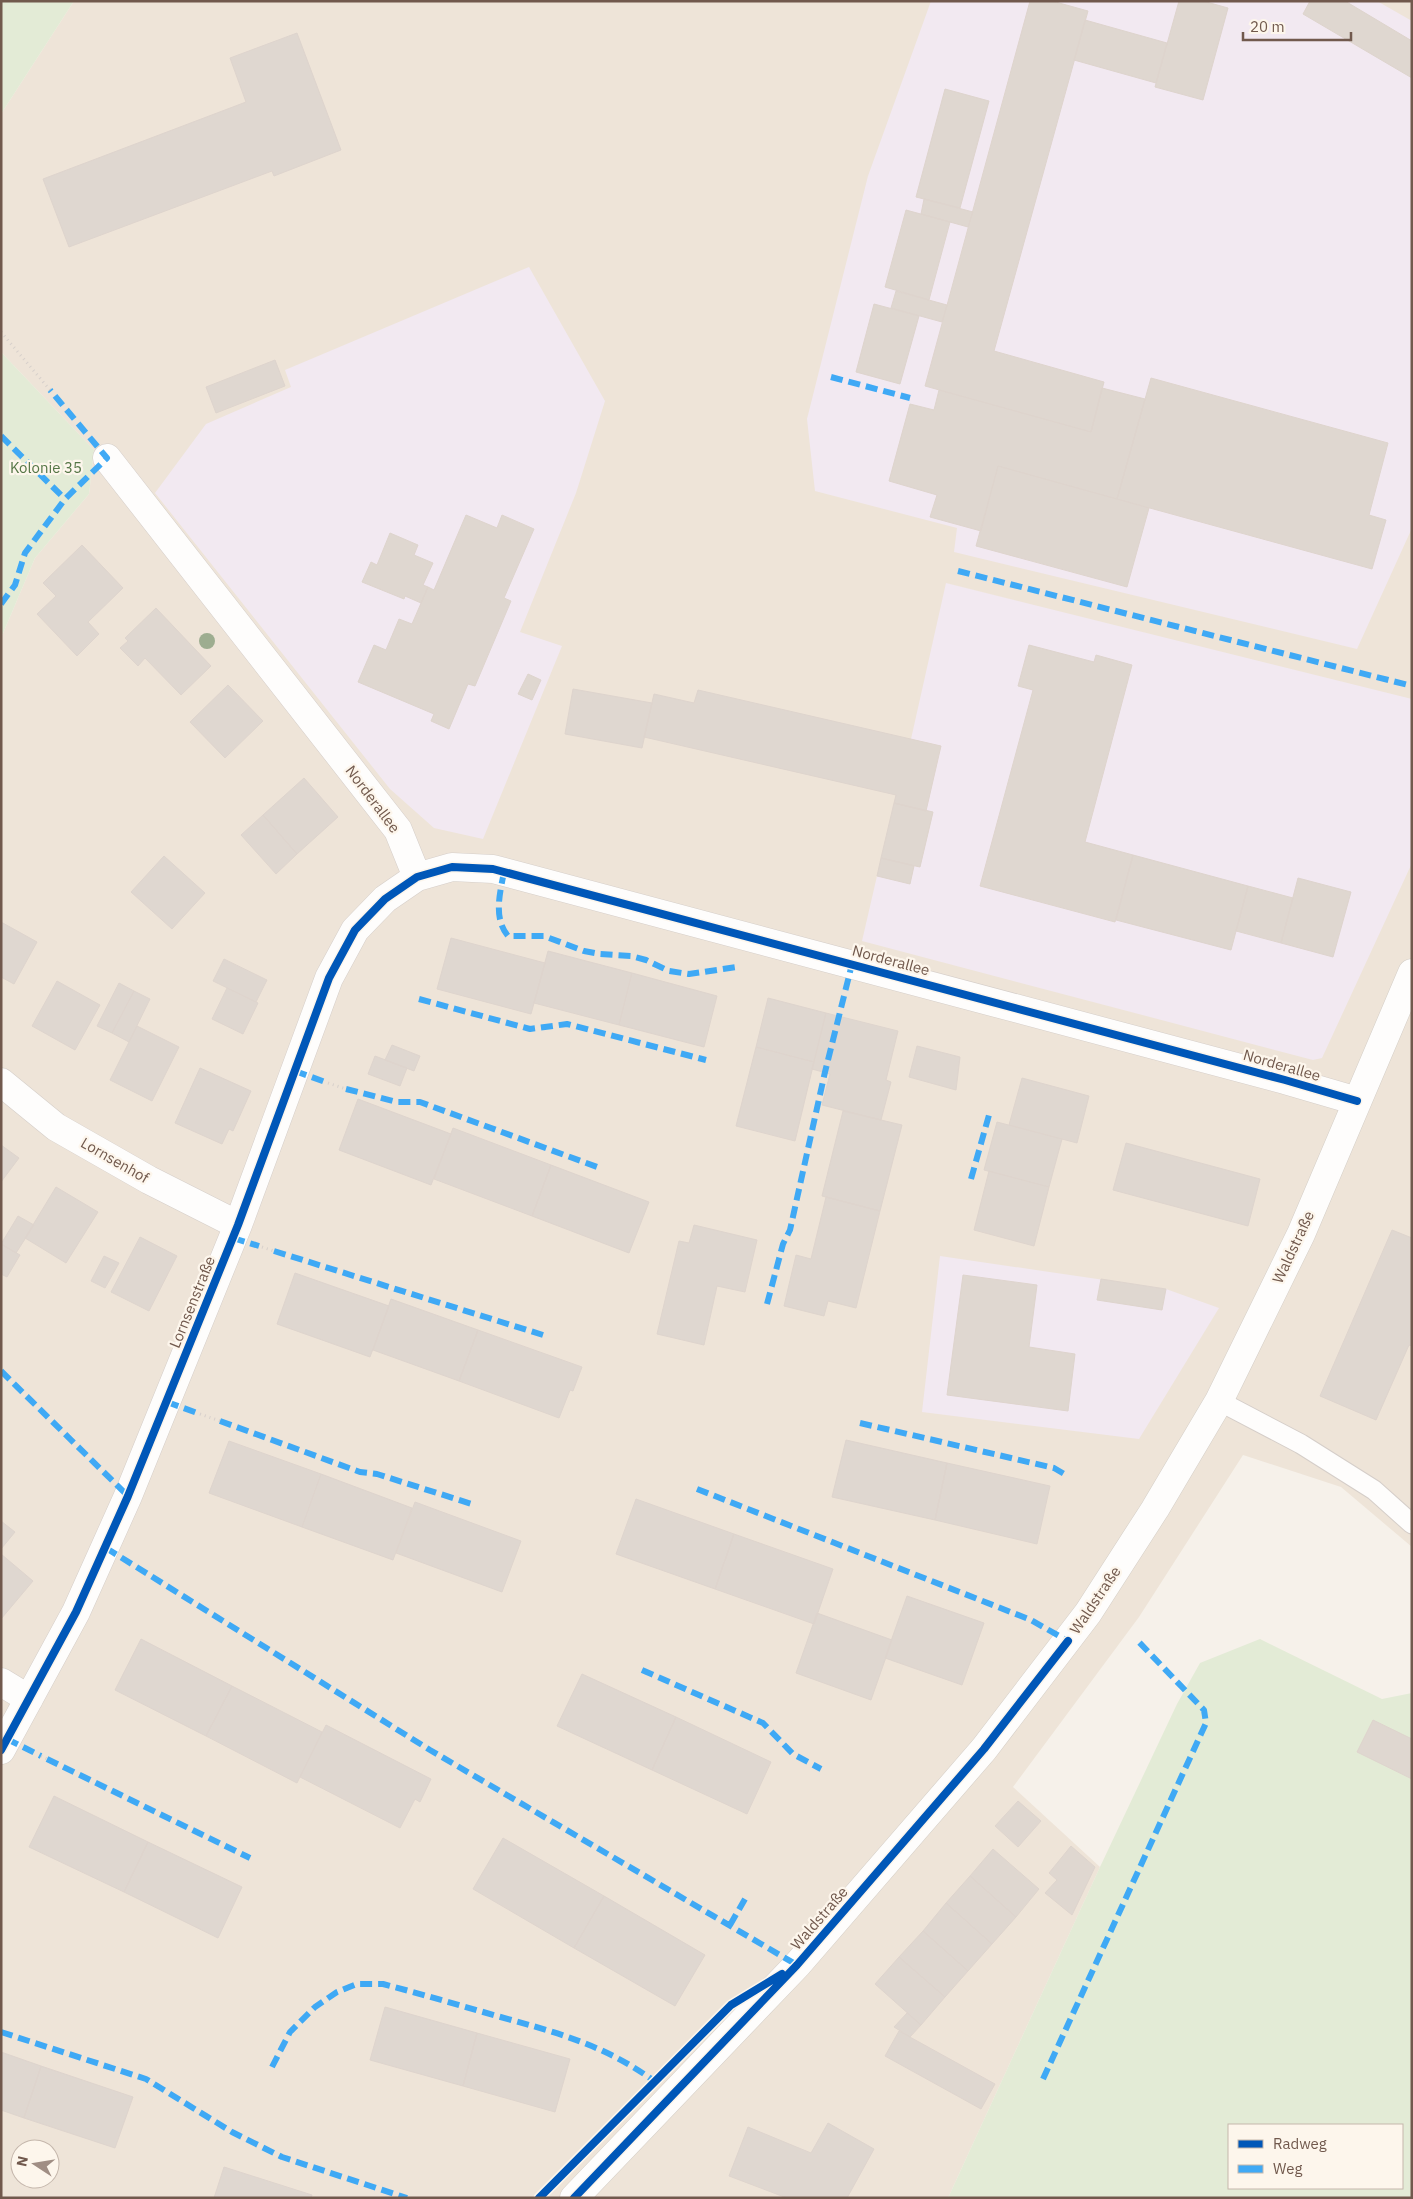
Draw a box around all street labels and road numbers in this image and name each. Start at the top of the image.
street label: Norderallee [342,762,404,836]
street label: Norderallee [850,941,932,979]
street label: Norderallee [1241,1045,1323,1085]
street label: Lornsenhof [78,1133,153,1187]
street label: Waldstraße [1268,1208,1318,1286]
street label: Lornsenstraße [165,1253,219,1351]
street label: Waldstraße [1065,1562,1125,1638]
street label: Waldstraße [786,1882,852,1954]

